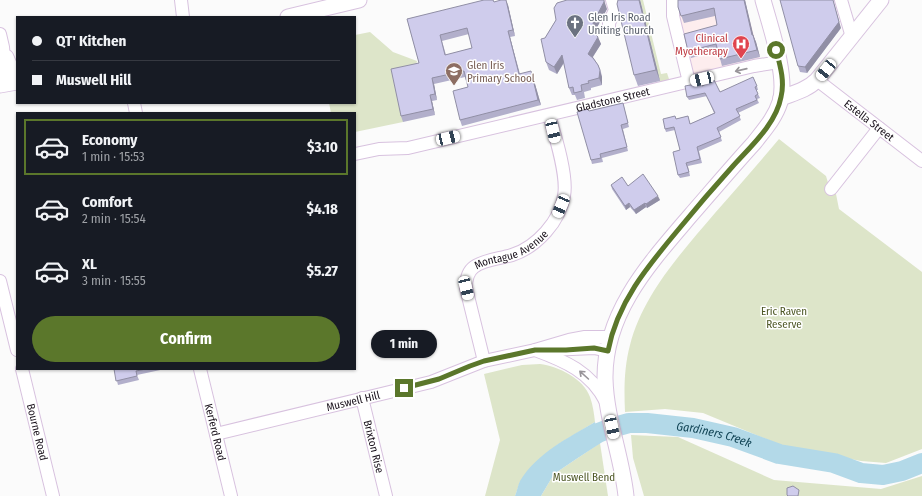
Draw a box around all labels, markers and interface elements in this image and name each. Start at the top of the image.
place label: Glen Iris Road Uniting Church [588,11,654,37]
church icon: Glen Iris Road Uniting Church [565,13,585,38]
text: QT' Kitchen [56,32,126,50]
place label: Clinical Myotherapy [675,32,728,58]
hospital icon: Clinical Myotherapy [731,34,751,59]
route start [767,41,785,59]
car [814,57,838,83]
place label: Glen Iris Primary School [467,59,535,85]
school or university icon: Glen Iris Primary School [444,61,464,86]
one-way arrow [735,66,748,74]
car [689,70,715,88]
text: Muswell Hill [56,71,131,89]
street label: Gladstone Street [575,85,651,115]
street label: Estella Street [841,97,897,144]
car [544,118,562,144]
icon: car [34,129,70,165]
car [435,129,461,147]
text: Economy [82,131,137,149]
text: $3.10 [307,138,338,156]
text: 1 min · 15:53 [82,149,145,164]
icon: car [34,191,70,227]
text: Comfort [82,193,133,211]
car [551,193,571,219]
text: $4.18 [307,200,338,218]
text: 2 min · 15:54 [82,211,146,226]
street label: Montague Avenue [472,228,551,272]
icon: car [34,253,70,289]
text: XL [82,255,97,273]
text: $5.27 [306,262,338,280]
text: 3 min · 15:55 [82,273,146,288]
car [457,275,475,301]
park label: Eric Raven Reserve [761,305,807,331]
button: Confirm [32,316,340,362]
callout: 1 min [371,330,437,358]
text: 1 min [390,336,418,351]
one-way arrow [579,370,589,379]
route end [395,379,413,397]
street label: Muswell Hill [325,389,381,414]
street label: Bourne Road [24,402,50,462]
street label: Kerferd Road [202,402,228,462]
car [604,414,620,440]
street label: Brixton Rise [361,419,386,474]
water label: Gardiners Creek [676,419,754,450]
park label: Muswell Bend [553,471,615,484]

